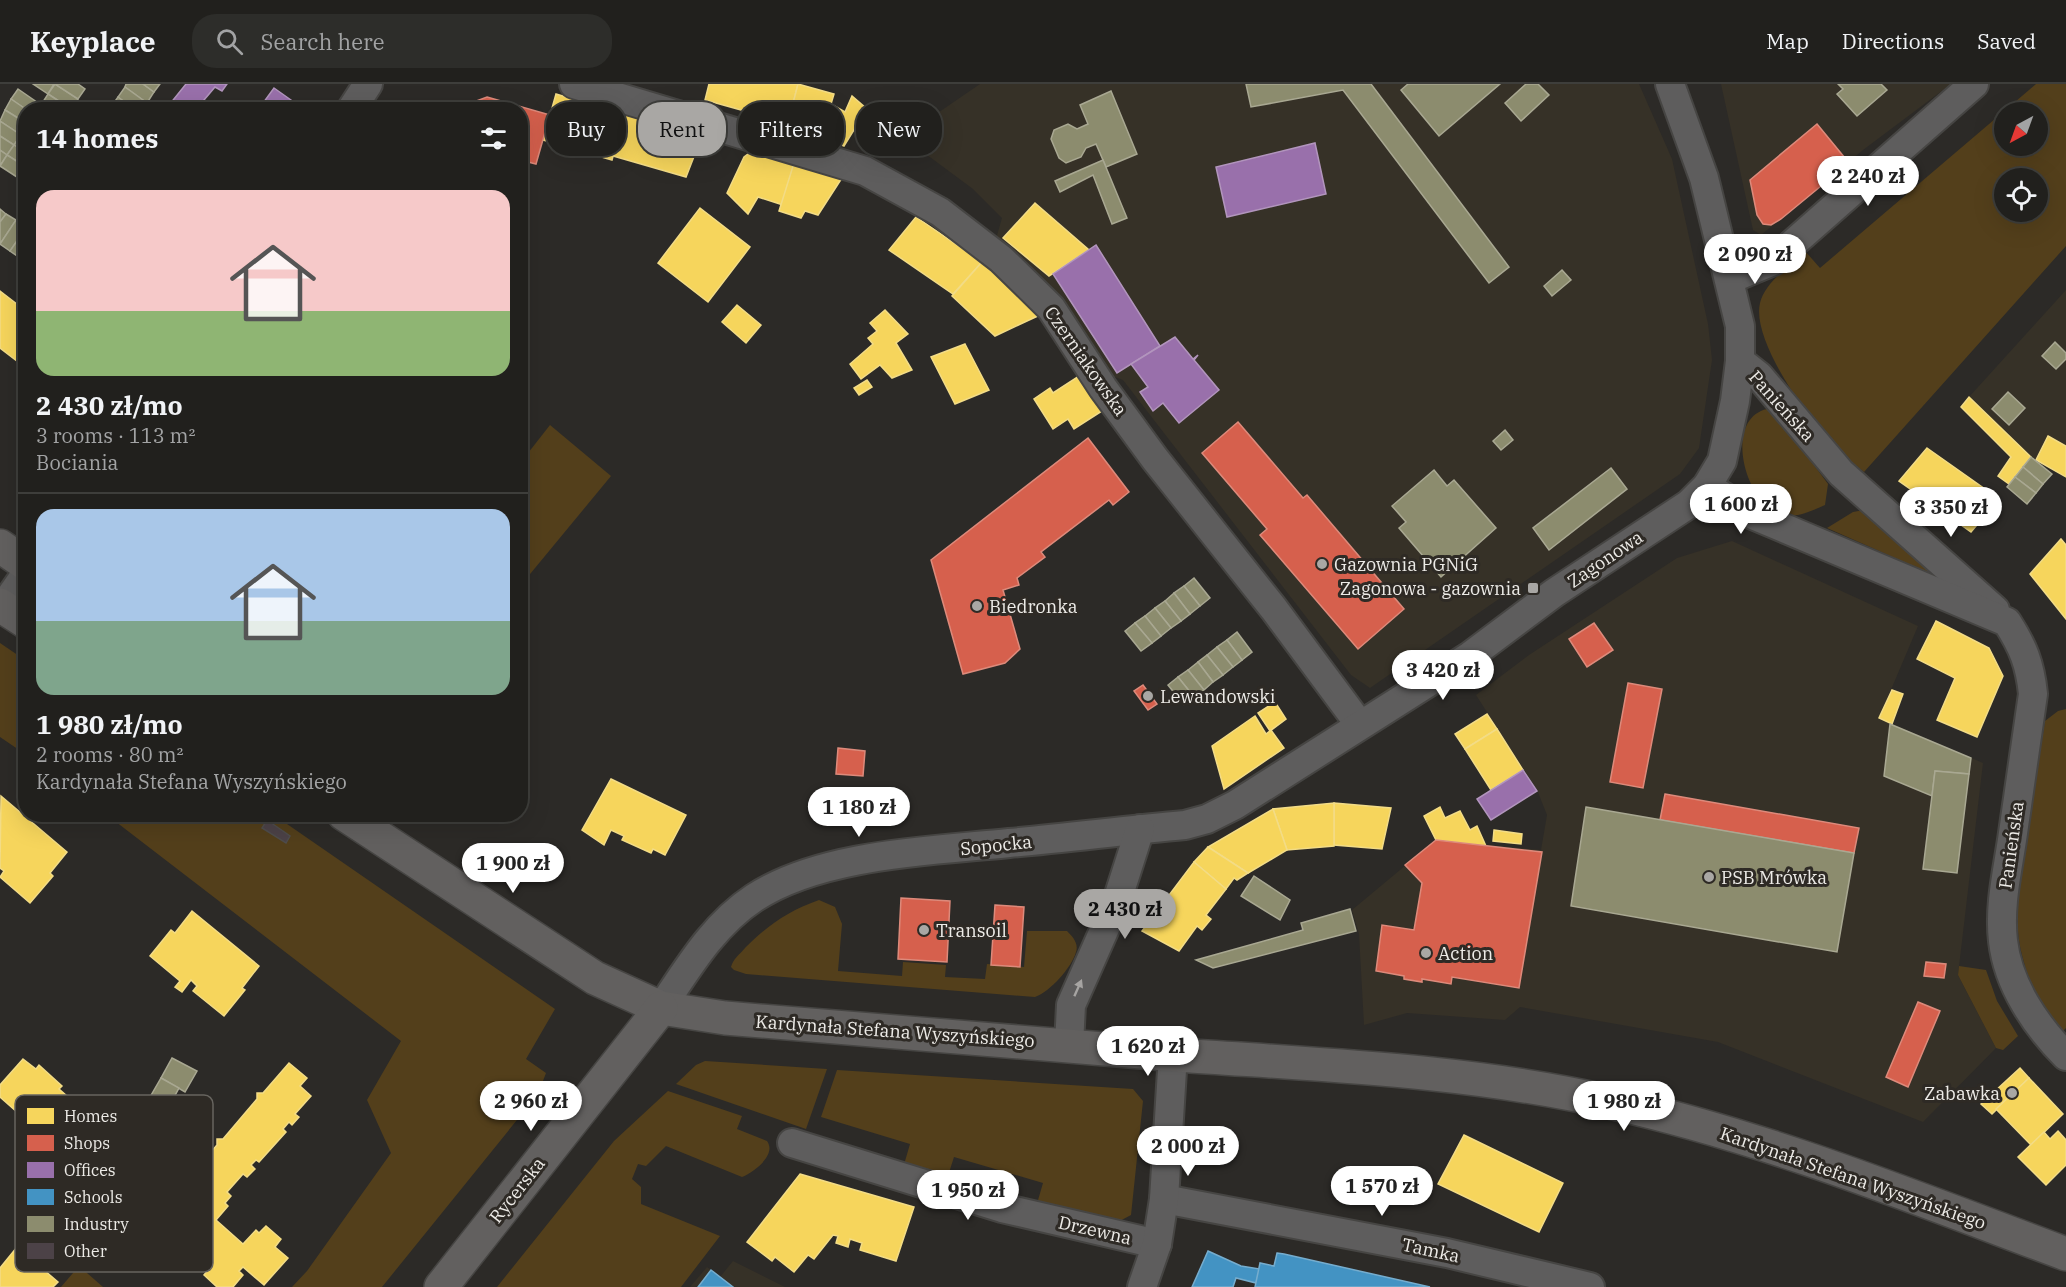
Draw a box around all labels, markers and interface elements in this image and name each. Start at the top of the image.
search box [192,14,612,68]
text: Keyplace [30,23,156,60]
icon: search [213,25,246,58]
text: Search here [261,27,385,56]
text: Map [1766,27,1809,55]
text: Directions [1842,27,1944,55]
text: Saved [1977,27,2036,55]
chip: Buy [546,102,626,156]
chip: Rent [638,102,726,156]
chip: Filters [738,102,844,156]
chip: New [856,102,942,156]
north arrow [1994,102,2048,156]
map controls [1994,102,2048,222]
text: 14 homes [36,121,158,155]
icon: filters [477,122,510,155]
pin: 2 240 zł [1806,156,1930,207]
text: 2 240 zł [1831,162,1905,189]
button: locate [1994,168,2048,222]
icon: home [219,229,327,337]
pin: 2 090 zł [1693,234,1817,285]
text: 2 090 zł [1718,240,1792,267]
street label: Czerniakowska [1040,302,1132,420]
street label: Panieńska [1744,366,1820,447]
text: 2 430 zł/mo [36,388,183,422]
text: 3 rooms · 113 m² [36,422,195,449]
text: Bociania [36,449,118,476]
pin: 1 600 zł [1679,484,1803,535]
pin: 3 350 zł [1889,487,2013,538]
text: 1 600 zł [1704,490,1778,517]
text: 3 350 zł [1914,493,1988,520]
street label: Zagonowa [1563,525,1647,593]
icon: home [219,548,327,656]
place label: Gazownia PGNiG [1334,553,1478,576]
marker: Gazownia PGNiG [1315,557,1329,571]
place label: Zagonowa - gazownia [1340,577,1521,600]
marker: Zagonowa - gazownia [1526,581,1540,595]
place label: Biedronka [989,595,1078,618]
marker: Biedronka [970,599,984,613]
pin: 3 420 zł [1381,650,1505,701]
text: 3 420 zł [1406,656,1480,683]
place label: Lewandowski [1160,685,1276,708]
marker: Lewandowski [1141,689,1155,703]
text: 1 980 zł/mo [36,707,183,741]
text: 2 rooms · 80 m² [36,741,183,768]
text: Kardynała Stefana Wyszyńskiego [36,768,347,795]
pin: 1 180 zł [797,787,921,838]
text: 1 180 zł [822,793,896,820]
street label: Panieńska [1993,800,2029,890]
street label: Sopocka [959,830,1033,860]
pin: 1 900 zł [451,843,575,894]
text: 1 900 zł [476,849,550,876]
place label: PSB Mrówka [1721,866,1827,889]
marker: PSB Mrówka [1702,870,1716,884]
pin: 2 430 zł [1063,889,1187,940]
text: 2 430 zł [1088,895,1162,922]
place label: Transoil [936,919,1007,942]
marker: Transoil [917,923,931,937]
place label: Action [1438,942,1493,965]
marker: Action [1419,946,1433,960]
one-way arrow [1073,978,1083,996]
street label: Kardynała Stefana Wyszyńskiego [755,1010,1035,1052]
pin: 1 620 zł [1086,1026,1210,1077]
text: 1 620 zł [1111,1032,1185,1059]
pin: 2 960 zł [469,1081,593,1132]
pin: 1 980 zł [1562,1081,1686,1132]
place label: Zabawka [1924,1082,2000,1105]
marker: Zabawka [2005,1086,2019,1100]
text: 2 960 zł [494,1087,568,1114]
text: 1 980 zł [1587,1087,1661,1114]
legend [15,1095,213,1272]
text: Homes [64,1106,117,1126]
street label: Kardynała Stefana Wyszyńskiego [1717,1122,1989,1234]
pin: 2 000 zł [1126,1126,1250,1177]
text: 2 000 zł [1151,1132,1225,1159]
text: Shops [64,1133,110,1153]
street label: Rycerska [484,1152,550,1228]
text: Offices [64,1160,116,1180]
pin: 1 570 zł [1320,1166,1444,1217]
pin: 1 950 zł [906,1170,1030,1221]
text: 1 570 zł [1345,1172,1419,1199]
text: 1 950 zł [931,1176,1005,1203]
text: Schools [64,1187,122,1207]
street label: Drzewna [1056,1210,1134,1250]
text: Industry [64,1214,129,1234]
street label: Tamka [1400,1233,1462,1267]
text: Other [64,1241,107,1261]

